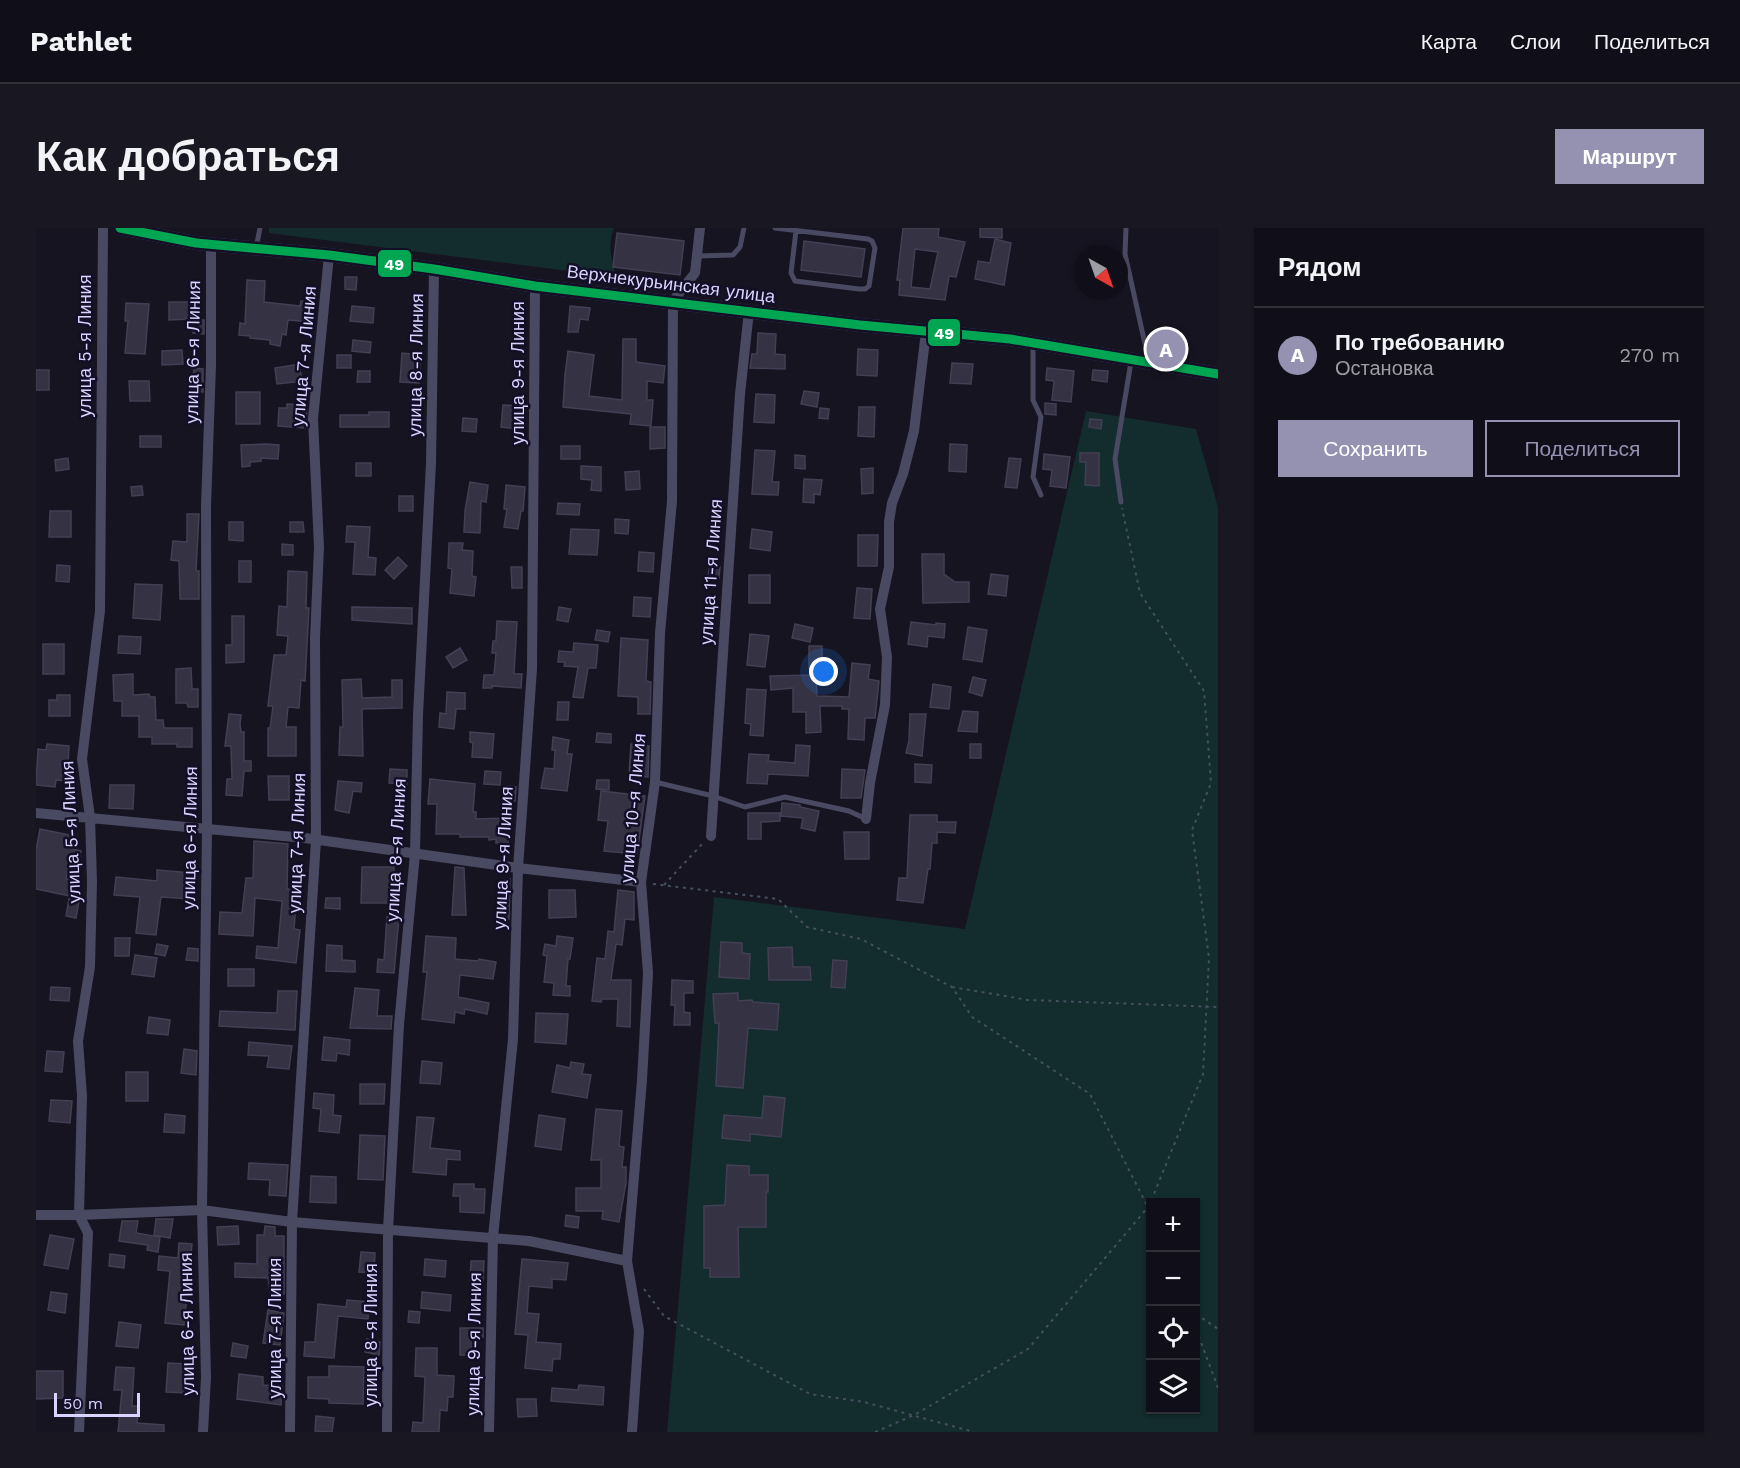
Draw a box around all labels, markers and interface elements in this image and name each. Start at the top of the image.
text: Pathlet [30,25,132,58]
text: Карта [1421,29,1477,54]
text: Слои [1510,29,1561,54]
text: Поделиться [1594,29,1710,54]
button: Маршрут [1555,129,1704,184]
text: Как добраться [36,132,340,181]
north arrow [1074,246,1128,300]
line badge: 49 [377,249,412,278]
text: Рядом [1278,252,1361,282]
text: 49 [384,255,404,274]
street label: Верхнекурьинская улица [566,260,777,307]
street label: улица 5-я Линия [74,275,95,417]
street label: улица 6-я Линия [181,280,204,424]
street label: улица 7-я Линия [287,285,320,427]
street label: улица 8-я Линия [404,293,427,437]
street label: улица 9-я Линия [507,301,528,445]
line badge: 49 [927,318,961,347]
text: 49 [934,324,954,343]
pin: A [1146,326,1186,372]
text: По требованию [1335,330,1505,355]
text: A [1291,343,1304,367]
text: 270 m [1620,343,1680,367]
text: Остановка [1335,356,1434,380]
button: Сохранить [1278,420,1473,477]
button: Поделиться [1485,420,1680,477]
street label: улица 11-я Линия [695,498,726,646]
your location [809,657,838,686]
street label: улица 10-я Линия [615,732,650,884]
street label: улица 5-я Линия [56,760,85,904]
street label: улица 6-я Линия [178,766,201,910]
street label: улица 7-я Линия [284,772,309,914]
street label: улица 8-я Линия [381,778,410,922]
street label: улица 9-я Линия [488,786,517,930]
map controls [1146,1198,1200,1414]
button: + [1146,1198,1200,1252]
street label: улица 6-я Линия [175,1252,198,1396]
button: − [1146,1252,1200,1306]
street label: улица 7-я Линия [264,1258,285,1398]
street label: улица 8-я Линия [360,1263,381,1407]
street label: улица 9-я Линия [462,1272,485,1416]
button: locate [1146,1306,1200,1360]
button: layers [1146,1360,1200,1414]
scale bar [54,1390,140,1418]
text: 50 m [63,1394,103,1413]

